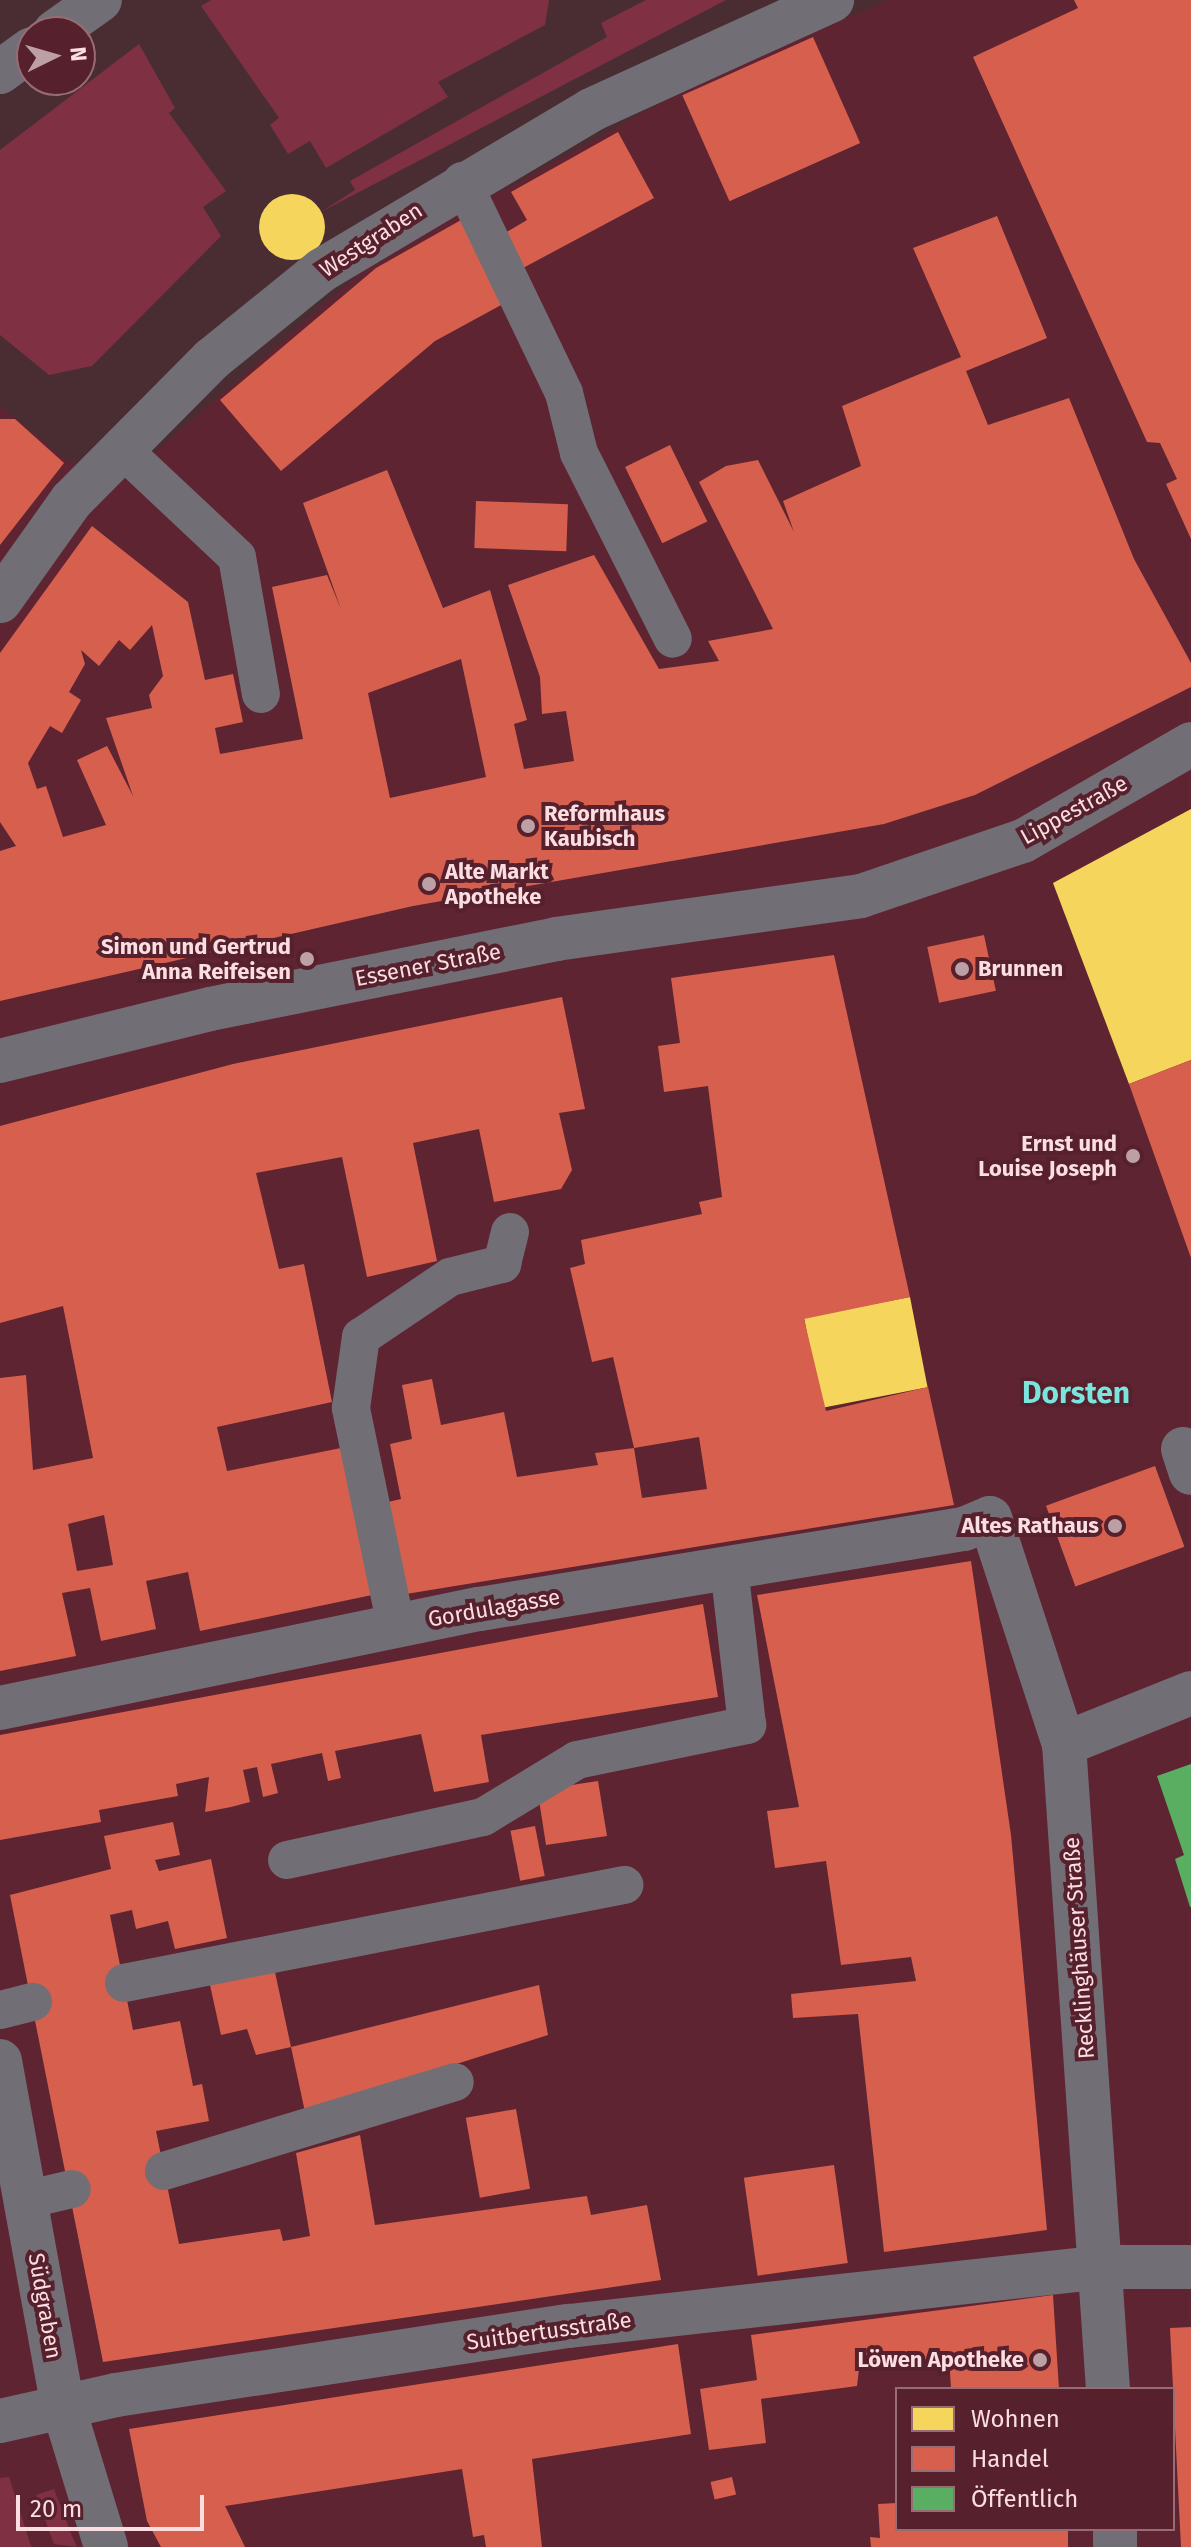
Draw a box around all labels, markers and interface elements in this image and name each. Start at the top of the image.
north arrow [16,16,96,96]
text: N [64,46,92,62]
street label: Westgraben [315,197,427,283]
street label: Lippestraße [1016,770,1132,850]
place label: Reformhaus Kaubisch [544,800,665,852]
marker: Reformhaus Kaubisch [519,817,537,835]
place label: Alte Markt Apotheke [445,858,549,910]
marker: Alte Markt Apotheke [420,875,438,893]
place label: Simon und Gertrud Anna Reifeisen [101,933,291,984]
street label: Essener Straße [353,938,503,992]
marker: Simon und Gertrud Anna Reifeisen [298,950,316,968]
place label: Brunnen [978,956,1063,982]
marker: Brunnen [953,960,971,978]
place label: Ernst und Louise Joseph [978,1130,1117,1182]
marker: Ernst und Louise Joseph [1124,1147,1142,1165]
district label: Dorsten [1022,1375,1130,1411]
place label: Altes Rathaus [962,1513,1099,1539]
marker: Altes Rathaus [1106,1517,1124,1535]
street label: Gordulagasse [426,1583,562,1633]
street label: Recklinghäuser Straße [1058,1836,1100,2060]
street label: Südgraben [23,2251,67,2361]
street label: Suitbertusstraße [465,2306,633,2356]
place label: Löwen Apotheke [858,2347,1024,2373]
marker: Löwen Apotheke [1031,2351,1049,2369]
legend [895,2387,1175,2531]
text: Wohnen [971,2405,1060,2433]
text: Handel [971,2445,1049,2473]
scale bar [20,2479,208,2529]
text: Öffentlich [971,2485,1078,2513]
text: 20 m [30,2495,82,2523]

